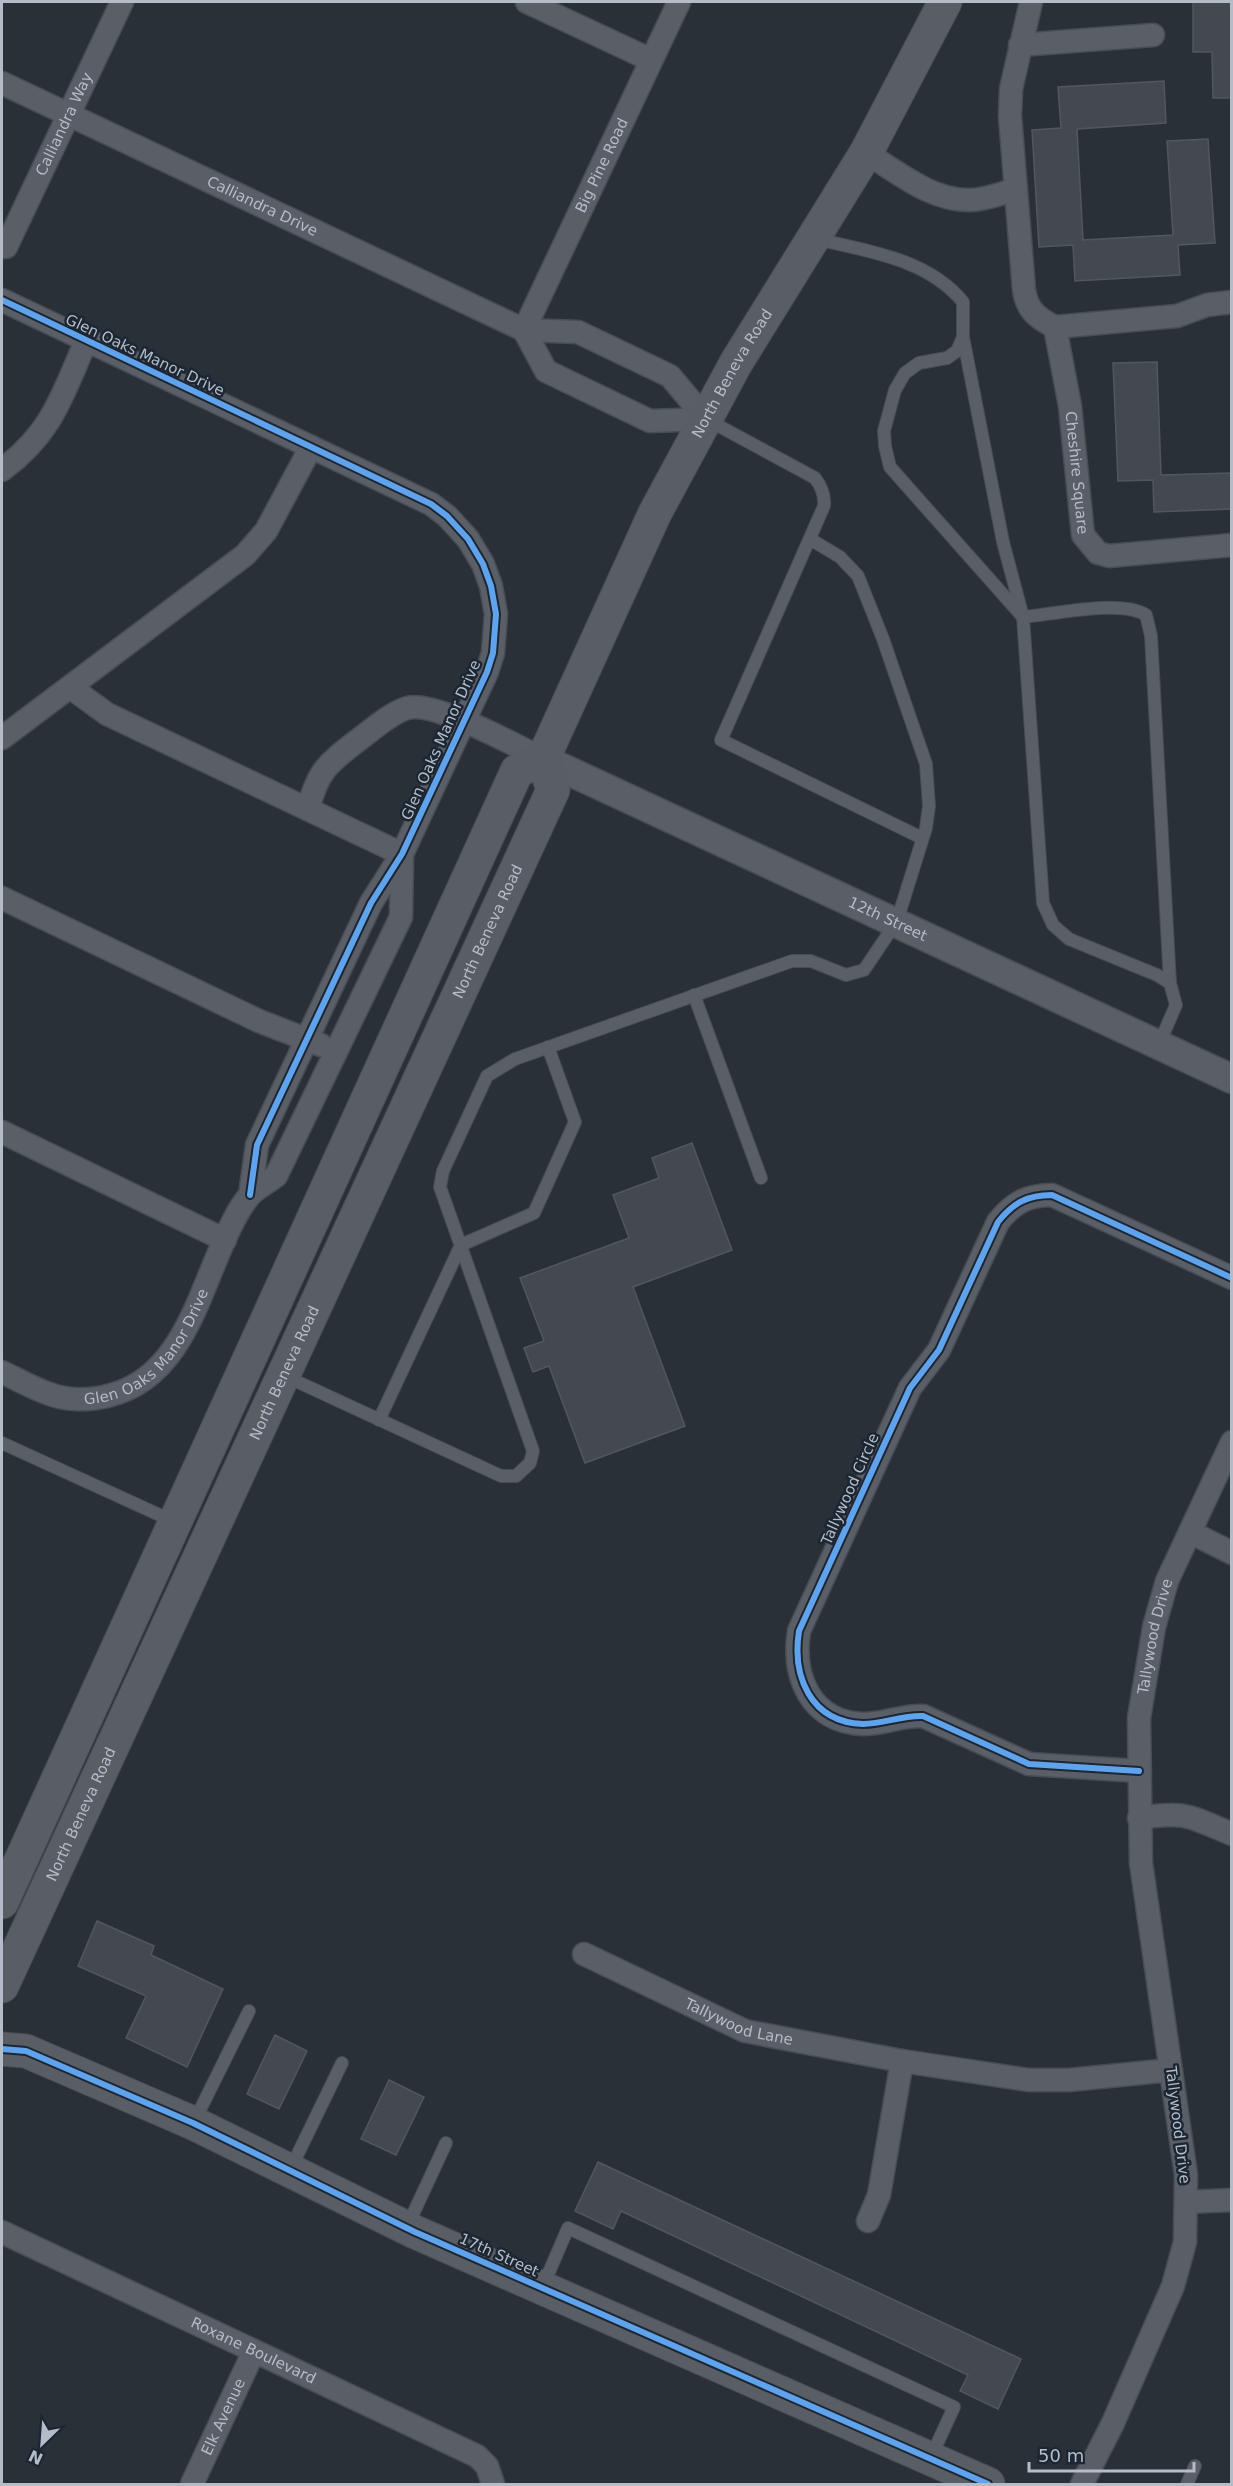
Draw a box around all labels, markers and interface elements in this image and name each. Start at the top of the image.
street label: Calliandra Way [32,69,96,179]
street label: Big Pine Road [572,115,632,216]
street label: Calliandra Drive [204,172,321,240]
street label: North Beneva Road [688,306,776,441]
street label: Glen Oaks Manor Drive [63,310,227,400]
street label: Cheshire Square [1062,410,1092,535]
street label: Glen Oaks Manor Drive [398,657,484,823]
street label: North Beneva Road [449,862,526,1001]
street label: 12th Street [845,893,930,945]
street label: Glen Oaks Manor Drive [83,1286,212,1408]
street label: North Beneva Road [246,1303,323,1443]
street label: Tallywood Circle [817,1430,883,1548]
street label: Tallywood Drive [1134,1576,1176,1697]
street label: North Beneva Road [42,1744,120,1884]
street label: Tallywood Lane [681,1994,795,2049]
street label: Tallywood Drive [1162,2064,1194,2185]
street label: 17th Street [457,2230,542,2281]
street label: Roxane Boulevard [188,2313,319,2388]
street label: Elk Avenue [198,2376,249,2458]
north arrow [12,2414,72,2474]
scale bar [1029,2435,1194,2473]
text: 50 m [1038,2445,1084,2466]
text: N [26,2446,46,2469]

